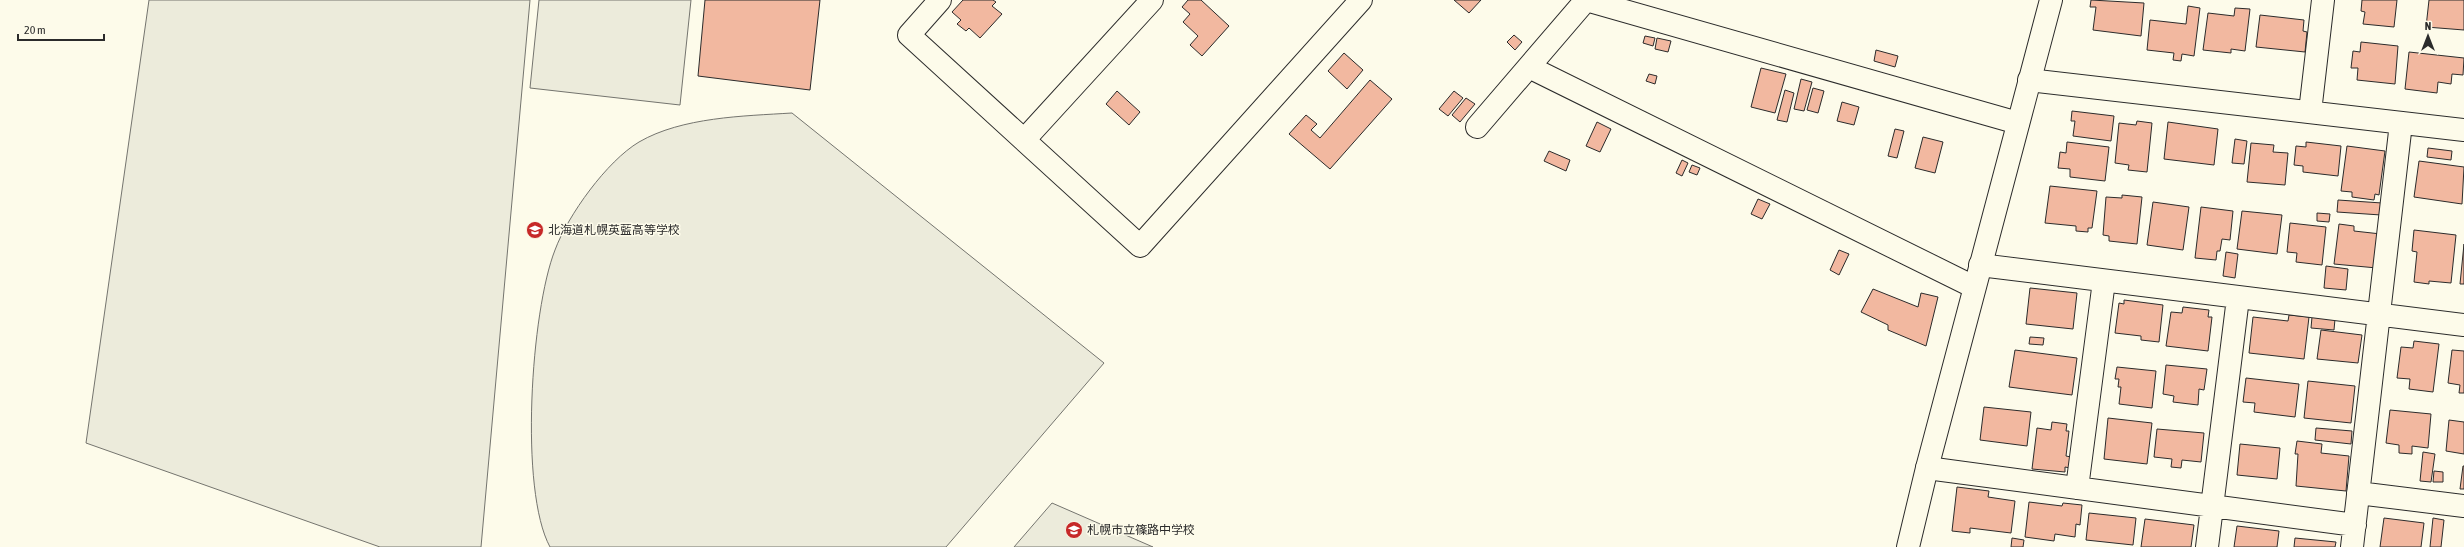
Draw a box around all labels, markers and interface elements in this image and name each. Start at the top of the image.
scale bar [18,16,104,42]
north arrow [2408,16,2448,56]
text: N [2425,20,2431,32]
text: 20 m [24,23,46,37]
school or university icon: 北海道札幌英藍高等学校 [525,220,545,240]
place label: 北海道札幌英藍高等学校 [548,223,680,237]
school or university icon: 札幌市立篠路中学校 [1064,520,1084,540]
place label: 札幌市立篠路中学校 [1087,523,1195,537]

